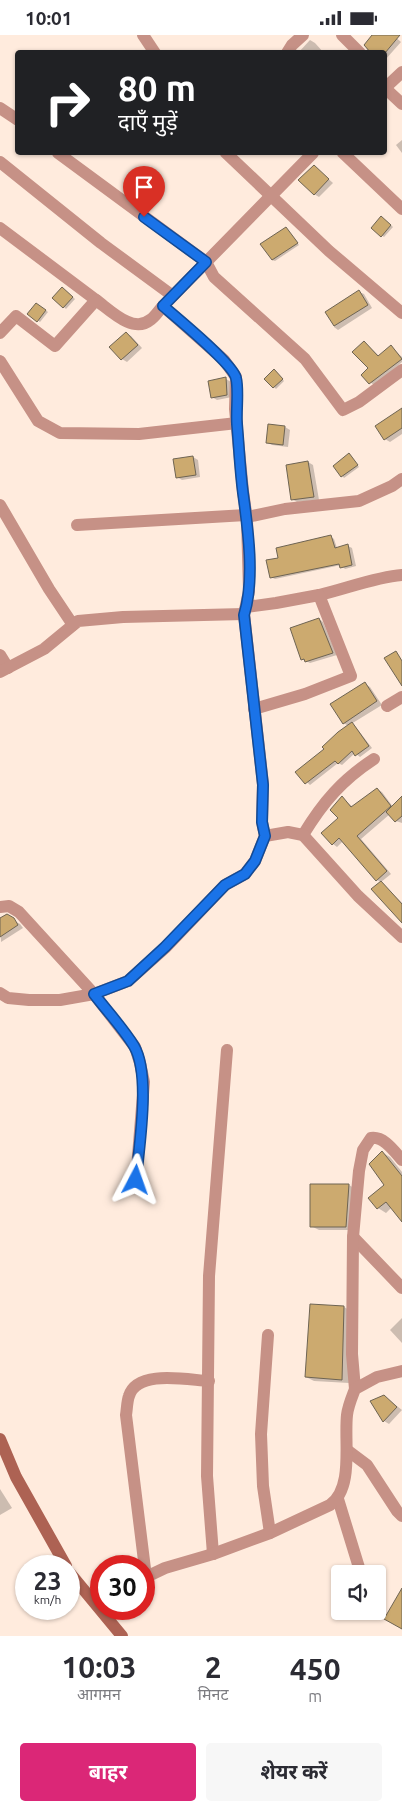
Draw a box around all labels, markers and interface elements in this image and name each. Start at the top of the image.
text: 10:01 [25,7,73,29]
text: 80 m [118,68,196,108]
icon: right [35,70,100,135]
text: दाएँ मुड़ें [118,109,178,134]
pin [123,166,165,217]
icon: arrive [130,173,158,201]
position arrow [109,1153,161,1205]
speed limit sign: 30 [90,1555,155,1620]
map controls [331,1565,386,1620]
button: sound [331,1565,386,1620]
text: 23 [33,1567,62,1595]
text: km/h [34,1593,61,1606]
text: 10:03 [61,1650,136,1684]
text: 2 [205,1650,222,1684]
text: 450 [290,1652,341,1686]
text: आगमन [77,1685,121,1703]
text: मिनट [198,1685,228,1703]
text: m [308,1687,322,1705]
button: बाहर [20,1743,196,1801]
button: शेयर करें [206,1743,382,1801]

